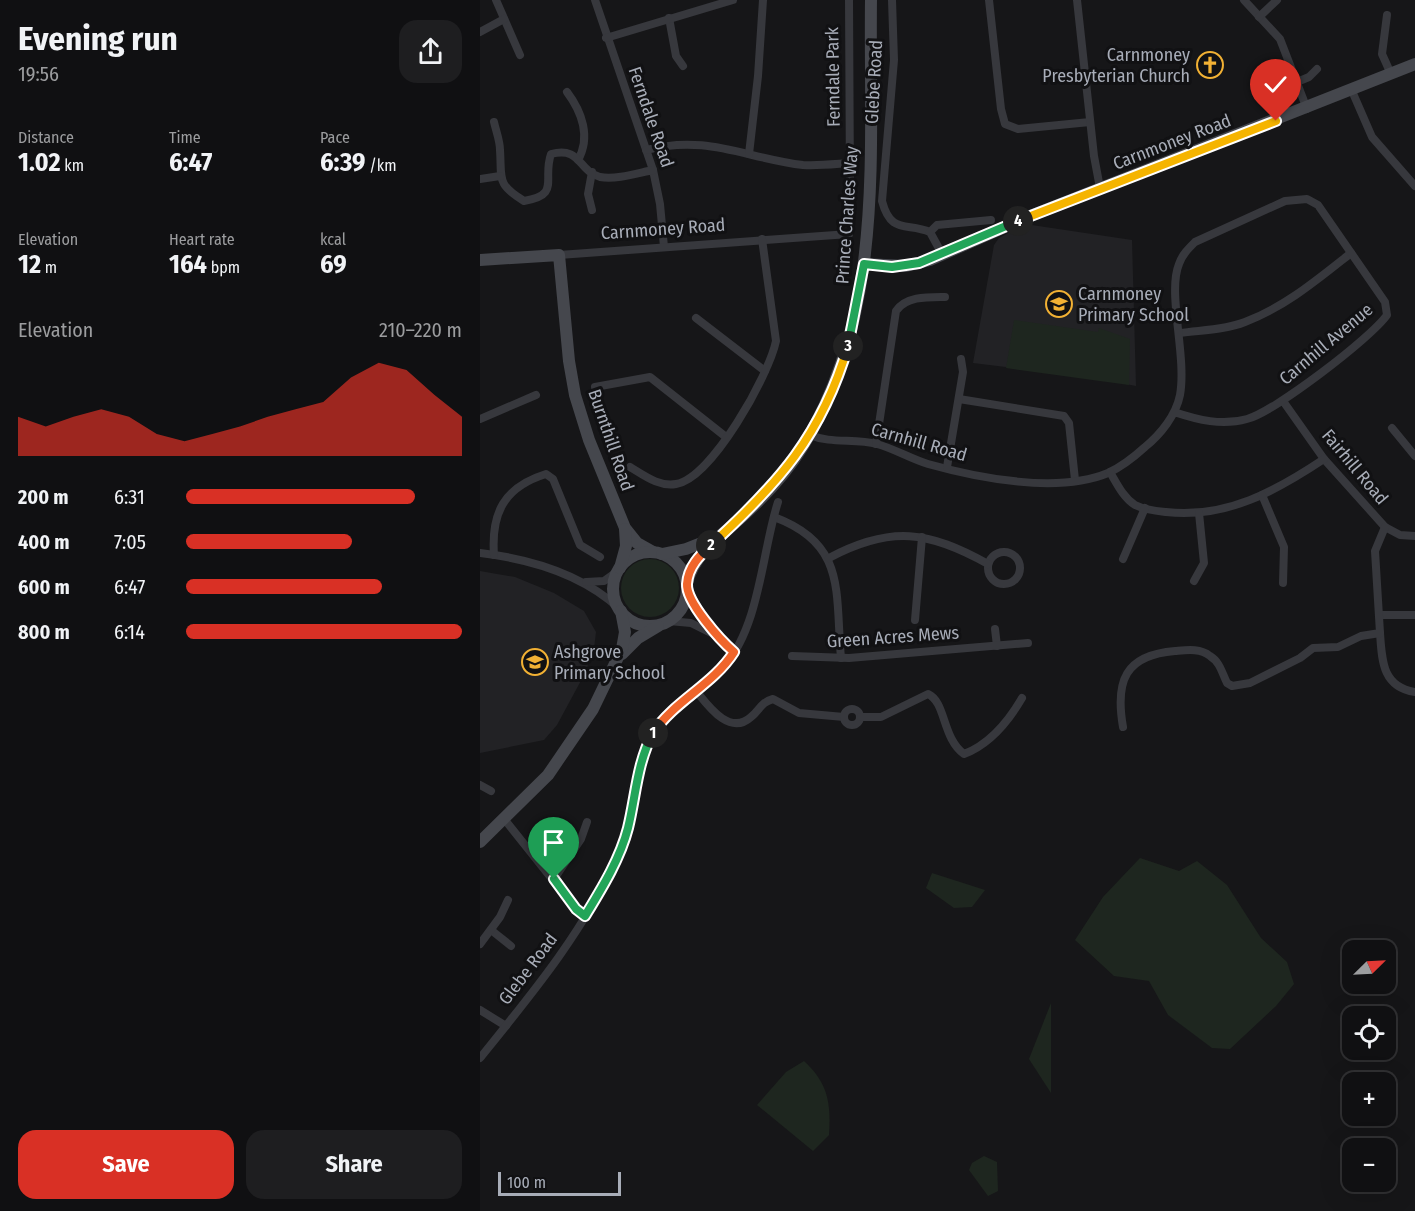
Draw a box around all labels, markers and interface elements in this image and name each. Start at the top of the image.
text: Evening run [18,19,178,59]
button: share [399,20,462,83]
street label: Ferndale Park [821,26,845,127]
street label: Glebe Road [861,40,887,124]
place label: Carnmoney Presbyterian Church [1042,44,1190,87]
church icon: Carnmoney Presbyterian Church [1195,50,1225,80]
pin [1250,59,1301,121]
text: 19:56 [18,62,59,86]
street label: Ferndale Road [623,64,679,170]
icon: check [1259,68,1292,101]
street label: Carnmoney Road [1110,109,1234,175]
text: Distance [18,128,74,147]
text: Time [169,128,201,147]
text: Pace [320,128,350,147]
street label: Prince Charles Way [831,145,863,285]
text: 1.02 [18,147,61,178]
text: 6:47 [169,147,212,178]
text: 6:39 [320,147,365,178]
text: km [61,156,84,175]
text: /km [365,156,397,175]
pin: 4 [1003,206,1033,236]
text: 4 [1014,211,1022,230]
street label: Carnmoney Road [600,214,726,244]
text: Elevation [18,230,78,249]
text: Heart rate [169,230,235,249]
text: kcal [320,230,346,249]
text: 12 [18,249,41,280]
text: 164 [169,249,207,280]
text: 69 [320,249,347,280]
text: m [41,258,57,277]
text: bpm [207,258,240,277]
place label: Carnmoney Primary School [1078,283,1189,326]
school or university icon: Carnmoney Primary School [1044,289,1074,319]
street label: Carnhill Avenue [1275,298,1377,390]
text: Elevation [18,318,93,342]
text: 210–220 m [379,318,462,342]
pin: 3 [833,331,863,361]
text: 3 [844,336,852,355]
street label: Burnthill Road [583,386,639,494]
street label: Carnhill Road [869,418,969,466]
street label: Fairhill Road [1317,425,1393,509]
text: 200 m [18,485,69,509]
text: 6:31 [114,485,145,509]
text: 400 m [18,530,70,554]
text: 7:05 [114,530,146,554]
pin: 2 [696,530,726,560]
text: 2 [707,535,715,554]
text: 600 m [18,575,70,599]
text: 6:47 [114,575,145,599]
text: 800 m [18,620,70,644]
text: 6:14 [114,620,145,644]
street label: Green Acres Mews [826,621,960,653]
place label: Ashgrove Primary School [554,641,665,684]
school or university icon: Ashgrove Primary School [520,647,550,677]
pin: 1 [638,718,668,748]
text: 1 [650,723,656,742]
pin [528,817,579,879]
icon: arrive [537,826,570,859]
street label: Glebe Road [494,929,562,1009]
north arrow [1342,940,1396,994]
map controls [1342,940,1396,1192]
button: locate [1342,1006,1396,1060]
button: + [1342,1072,1396,1126]
button: Save [18,1130,234,1199]
button: Share [246,1130,462,1199]
button: − [1342,1138,1396,1192]
scale bar [498,1169,621,1196]
text: 100 m [507,1173,546,1192]

